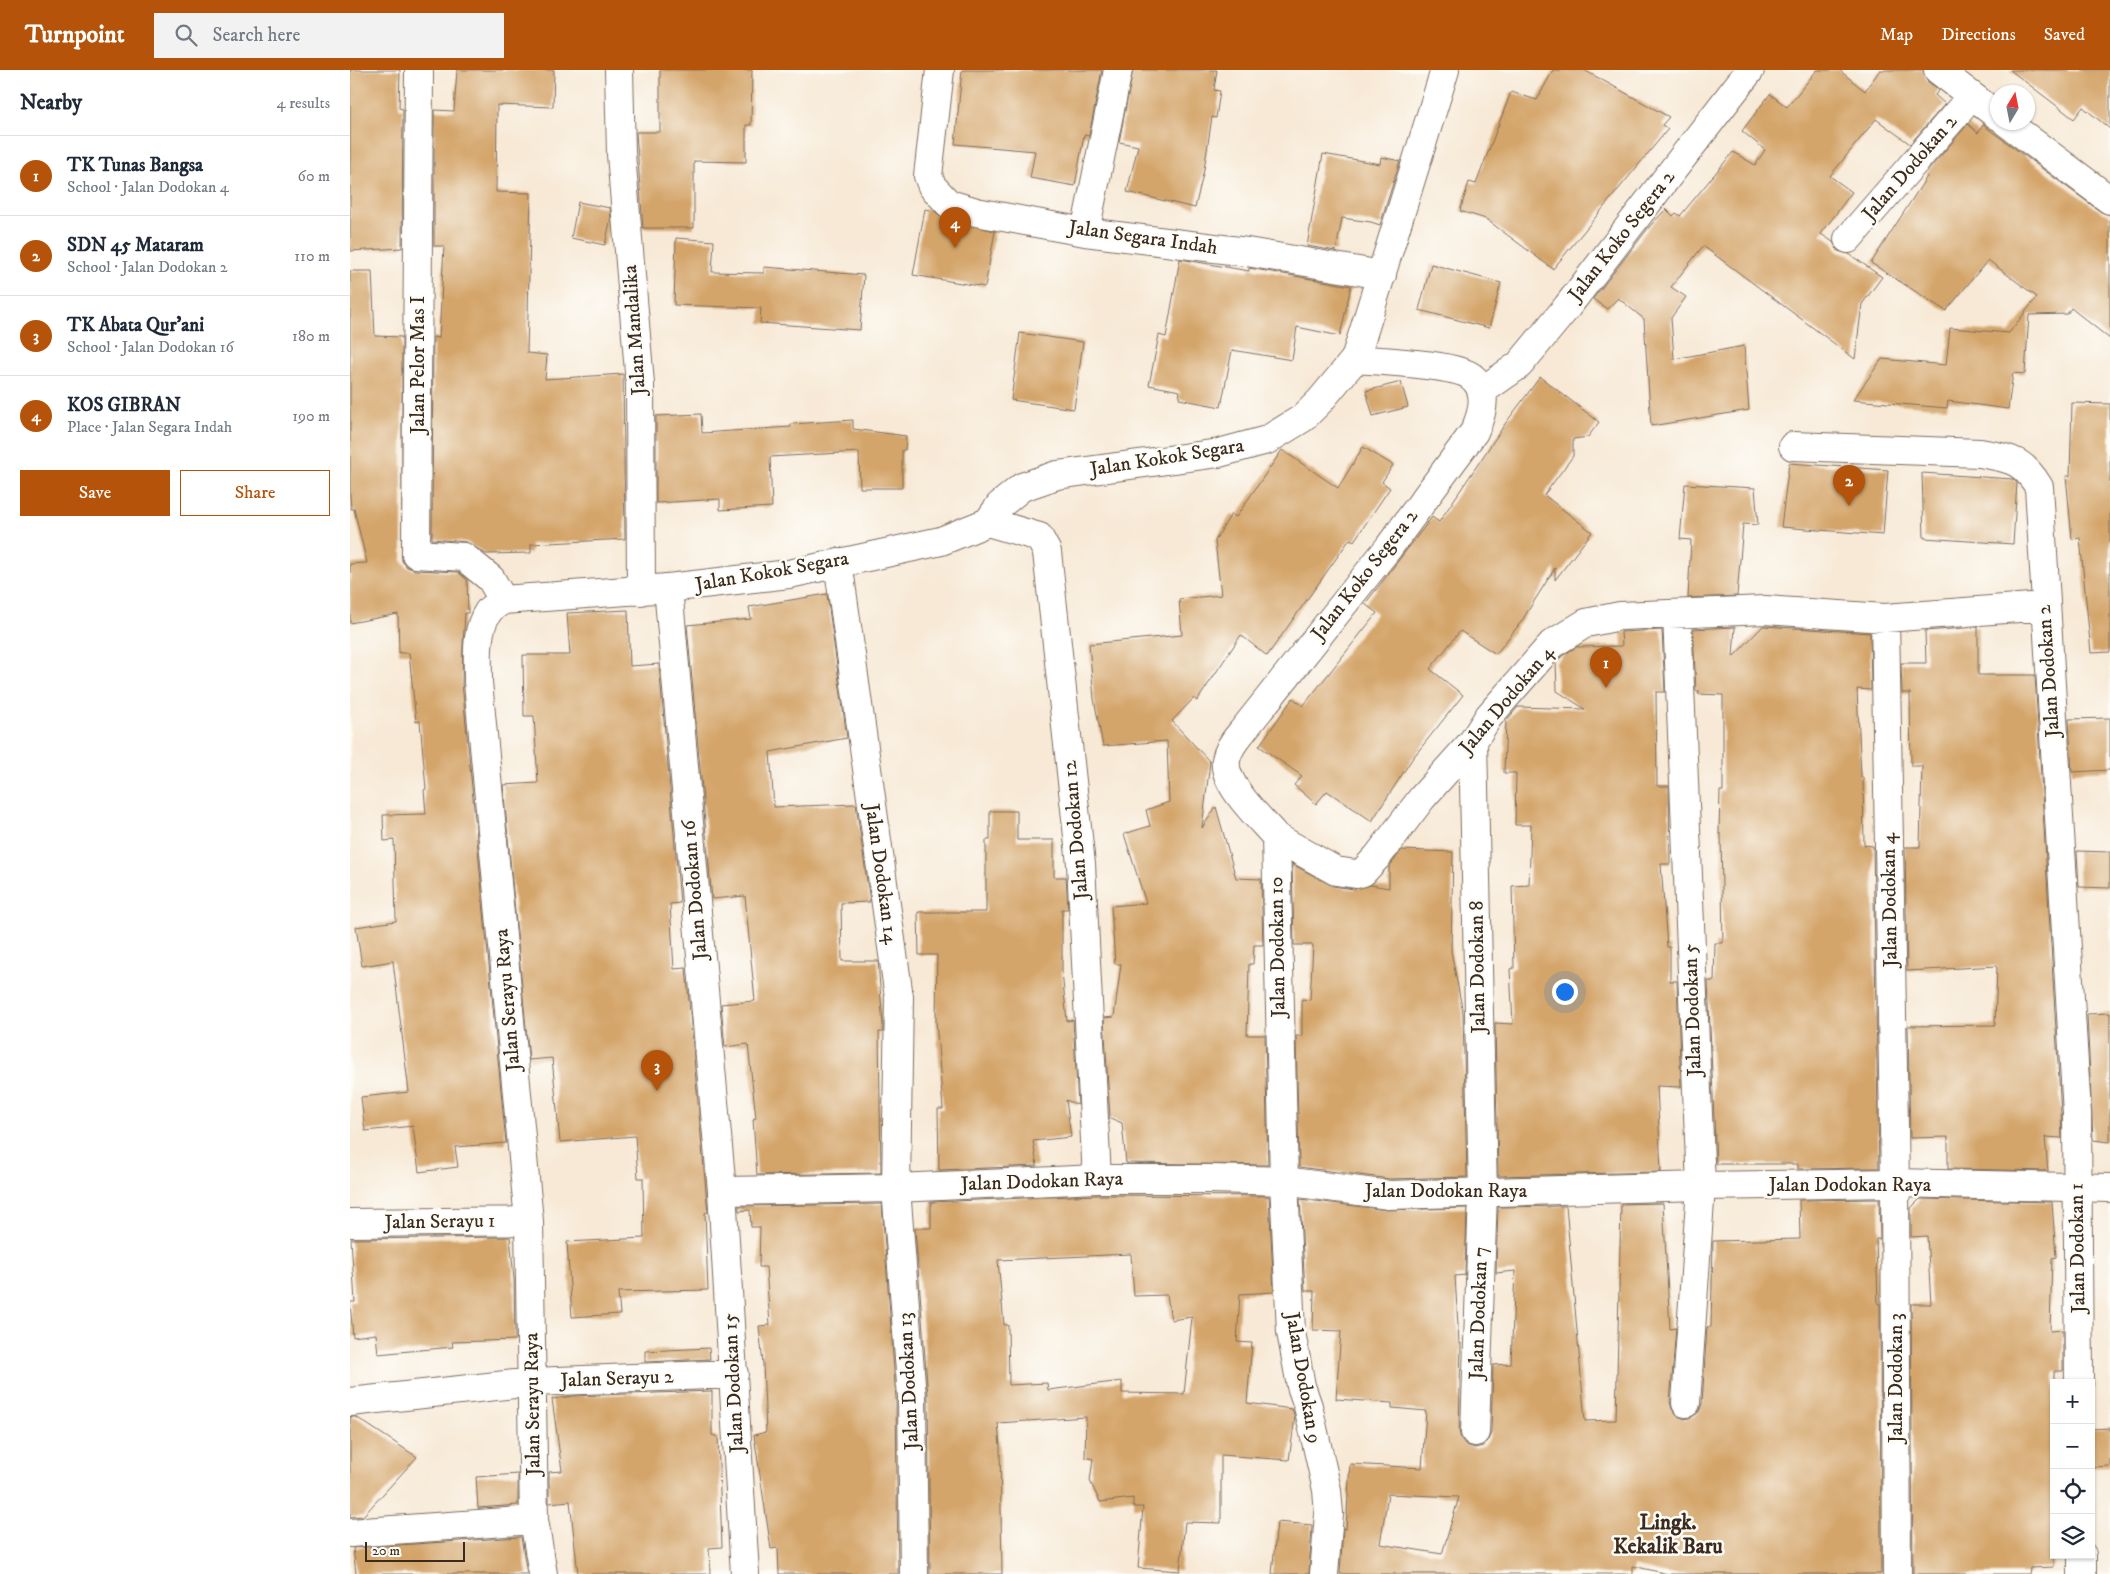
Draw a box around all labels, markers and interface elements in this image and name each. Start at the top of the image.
search box [154,13,504,58]
text: Turnpoint [25,20,124,50]
icon: search [172,21,200,49]
text: Search here [212,24,300,47]
text: Map [1880,24,1913,46]
text: Directions [1941,24,2016,46]
text: Saved [2044,24,2085,46]
north arrow [1990,85,2035,130]
text: Nearby [20,90,82,116]
text: 4 results [277,93,330,113]
street label: Jalan Dodokan 2 [1856,110,1963,228]
text: TK Tunas Bangsa [67,154,203,177]
street label: Jalan Koko Segera 2 [1562,165,1681,308]
text: 1 [33,166,39,186]
text: 60 m [298,166,330,186]
text: School · Jalan Dodokan 4 [67,177,229,197]
pin: 4 [939,207,971,248]
street label: Jalan Segara Indah [1065,215,1220,261]
text: SDN 45 Mataram [67,234,204,257]
text: 2 [32,246,40,266]
text: 110 m [294,246,330,266]
text: School · Jalan Dodokan 2 [67,257,228,277]
street label: Jalan Mandalika [618,264,652,398]
street label: Jalan Pelor Mas I [406,296,431,436]
text: TK Abata Qur'ani [67,314,204,337]
text: 3 [33,326,39,346]
text: 180 m [292,326,330,346]
text: School · Jalan Dodokan 16 [67,337,234,357]
text: KOS GIBRAN [67,394,181,417]
text: 4 [31,406,41,426]
text: 190 m [292,406,330,426]
text: Place · Jalan Segara Indah [67,417,232,437]
street label: Jalan Kokok Segara [1086,433,1246,483]
pin: 2 [1833,465,1865,506]
button: Save [20,470,170,516]
button: Share [180,470,330,516]
street label: Jalan Koko Segera 2 [1305,504,1424,647]
street label: Jalan Kokok Segara [691,546,851,598]
street label: Jalan Dodokan 2 [2032,604,2066,740]
street label: Jalan Dodokan 4 [1453,640,1560,761]
pin: 1 [1590,647,1622,688]
street label: Jalan Dodokan 12 [1057,759,1095,903]
street label: Jalan Dodokan 14 [858,800,903,946]
street label: Jalan Dodokan 16 [676,818,714,963]
street label: Jalan Dodokan 4 [1876,832,1904,969]
street label: Jalan Dodokan 10 [1264,876,1292,1020]
street label: Jalan Dodokan 8 [1464,900,1492,1036]
street label: Jalan Serayu Raya [489,927,527,1074]
street label: Jalan Dodokan 5 [1678,943,1708,1079]
your location [1552,979,1578,1005]
pin: 3 [641,1050,673,1091]
street label: Jalan Dodokan Raya [958,1167,1124,1197]
street label: Jalan Dodokan Raya [1767,1173,1932,1198]
street label: Jalan Dodokan Raya [1363,1179,1528,1204]
street label: Jalan Dodokan 1 [2064,1183,2092,1315]
street label: Jalan Serayu 1 [382,1209,496,1235]
street label: Jalan Dodokan 7 [1464,1246,1494,1382]
street label: Jalan Dodokan 9 [1279,1309,1327,1446]
street label: Jalan Dodokan 15 [718,1312,750,1455]
street label: Jalan Dodokan 13 [893,1312,925,1452]
street label: Jalan Dodokan 3 [1884,1313,1909,1445]
street label: Jalan Serayu Raya [519,1332,547,1478]
street label: Jalan Serayu 2 [558,1365,674,1394]
map controls [2050,1379,2095,1559]
button: + [2050,1379,2095,1424]
button: − [2050,1424,2095,1469]
button: locate [2050,1469,2095,1514]
district label: Lingk. Kekalik Baru [1613,1510,1723,1560]
button: layers [2050,1514,2095,1559]
scale bar [365,1539,465,1562]
text: 20 m [372,1542,400,1560]

